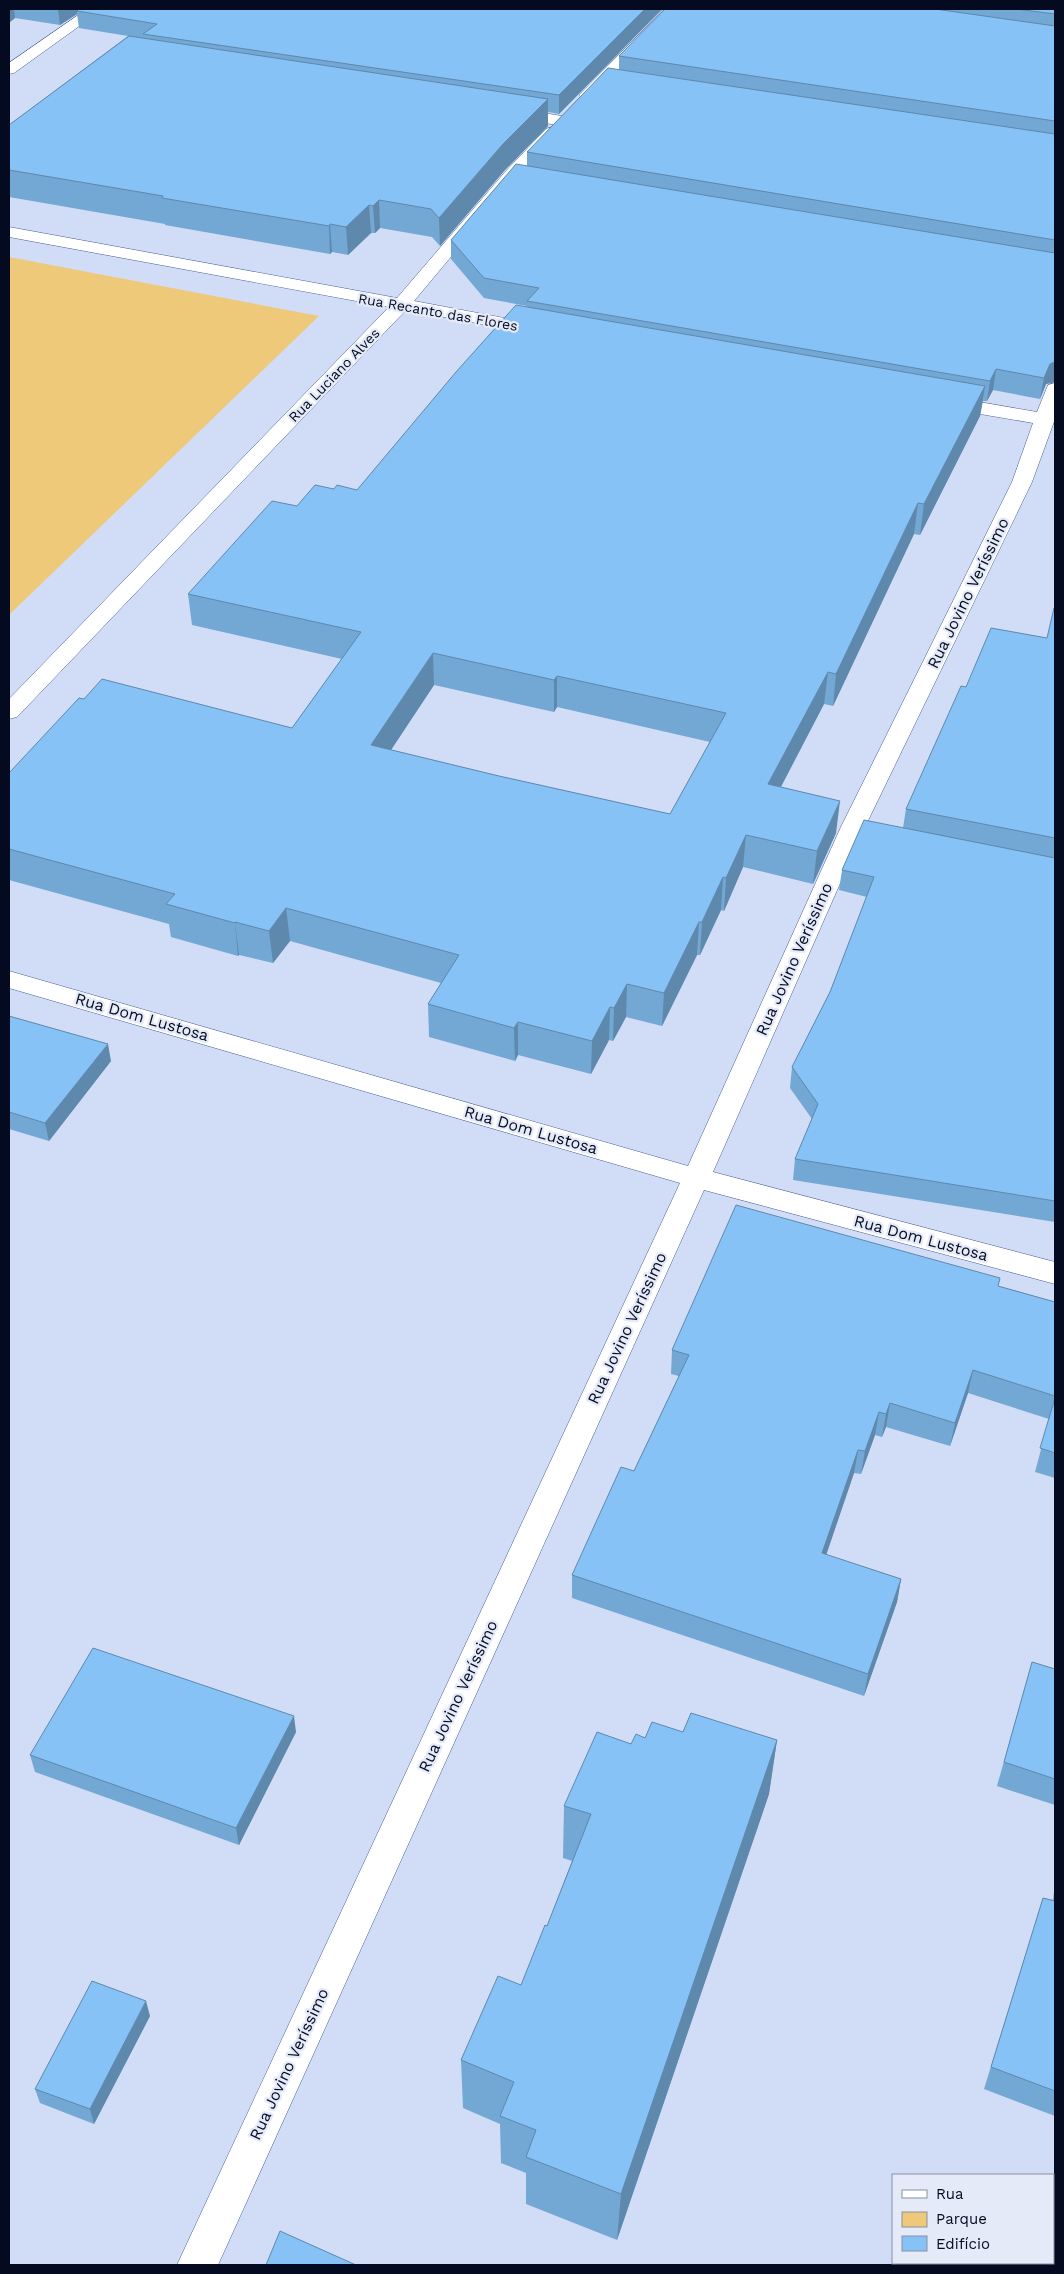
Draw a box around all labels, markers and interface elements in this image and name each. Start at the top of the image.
street label: Rua Recanto das Flores [357,290,519,334]
street label: Rua Luciano Alves [285,325,383,425]
street label: Rua Jovino Veríssimo [923,515,1013,671]
street label: Rua Jovino Veríssimo [752,880,836,1038]
street label: Rua Dom Lustosa [73,989,211,1045]
street label: Rua Dom Lustosa [462,1102,600,1158]
street label: Rua Dom Lustosa [852,1211,990,1265]
street label: Rua Jovino Veríssimo [583,1249,671,1407]
street label: Rua Jovino Veríssimo [414,1617,502,1775]
street label: Rua Jovino Veríssimo [245,1985,333,2143]
legend [892,2174,1054,2264]
text: Rua [936,2185,964,2203]
text: Parque [936,2210,987,2228]
text: Edifício [936,2235,990,2253]

